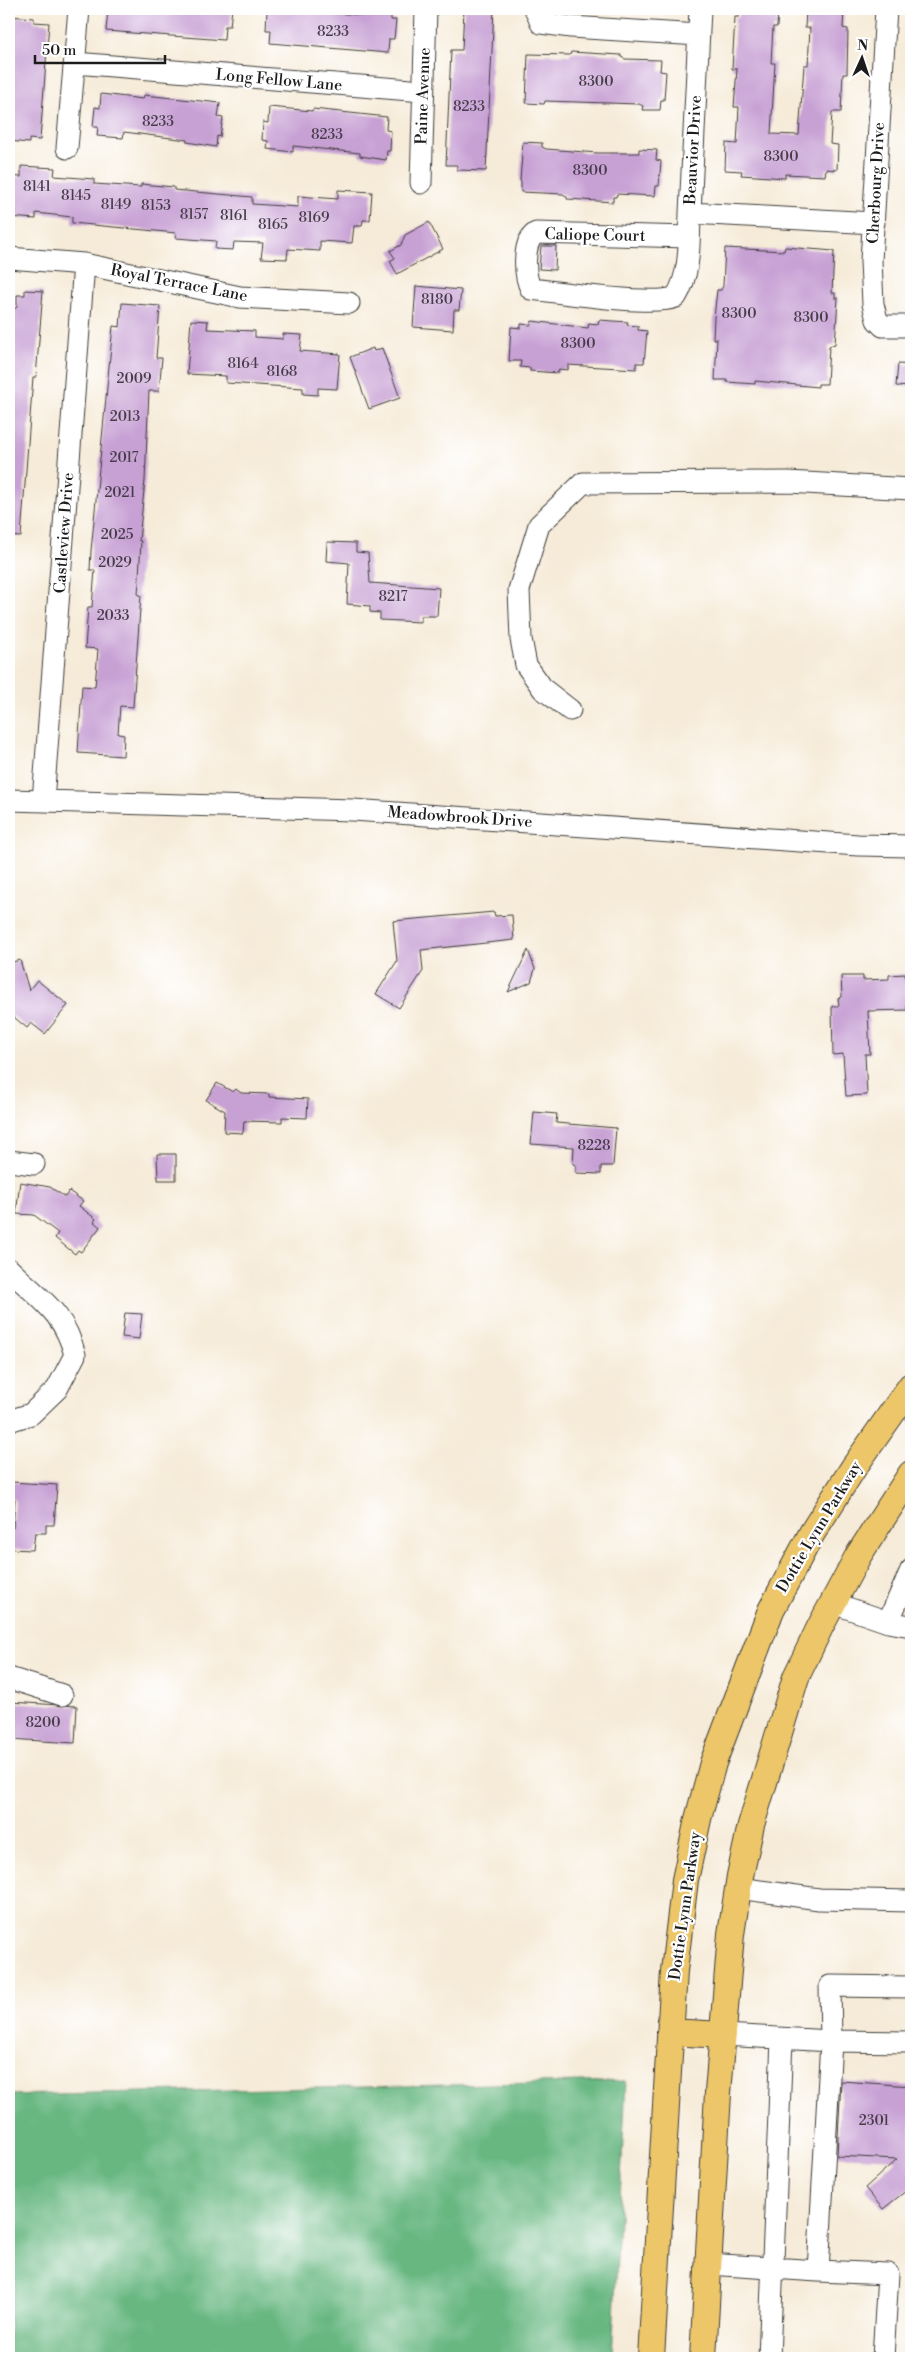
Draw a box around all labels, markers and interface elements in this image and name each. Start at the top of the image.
house number: 8233 [317,23,349,41]
scale bar [35,32,165,64]
north arrow [838,32,888,82]
text: N [857,37,869,55]
text: 50 m [42,41,76,60]
street label: Paine Avenue [411,47,435,145]
street label: Long Fellow Lane [215,65,343,95]
house number: 8300 [579,73,613,91]
street label: Beauvior Drive [680,95,706,206]
house number: 8233 [453,98,485,116]
house number: 8233 [142,113,174,131]
street label: Cherbourg Drive [863,122,889,244]
house number: 8233 [311,126,343,144]
house number: 8300 [764,148,798,166]
house number: 8300 [573,162,607,180]
house number: 8141 [23,178,51,196]
house number: 8145 [61,187,91,205]
house number: 8149 [101,196,131,214]
house number: 8153 [141,197,171,215]
house number: 8157 [180,206,208,224]
house number: 8161 [220,207,248,225]
house number: 8169 [299,209,329,227]
house number: 8165 [258,216,288,234]
street label: Caliope Court [544,224,646,246]
street label: Royal Terrace Lane [109,260,249,306]
house number: 8180 [421,291,453,309]
house number: 8300 [722,305,756,323]
house number: 8300 [794,309,828,327]
house number: 8300 [561,335,595,353]
house number: 8164 [228,355,258,373]
house number: 8168 [267,363,297,381]
house number: 2009 [116,370,152,388]
house number: 2013 [110,408,141,426]
house number: 2017 [109,449,139,467]
street label: Castleview Drive [50,472,78,594]
house number: 2021 [104,484,136,502]
house number: 2025 [101,526,134,544]
house number: 2029 [98,554,132,572]
house number: 8217 [378,588,408,606]
house number: 2033 [97,607,130,625]
street label: Meadowbrook Drive [387,802,533,832]
house number: 8228 [577,1137,611,1155]
street label: Dottie Lynn Parkway [772,1457,866,1596]
house number: 8200 [25,1714,61,1732]
street label: Dottie Lynn Parkway [665,1830,705,1982]
house number: 2301 [859,2112,889,2130]

